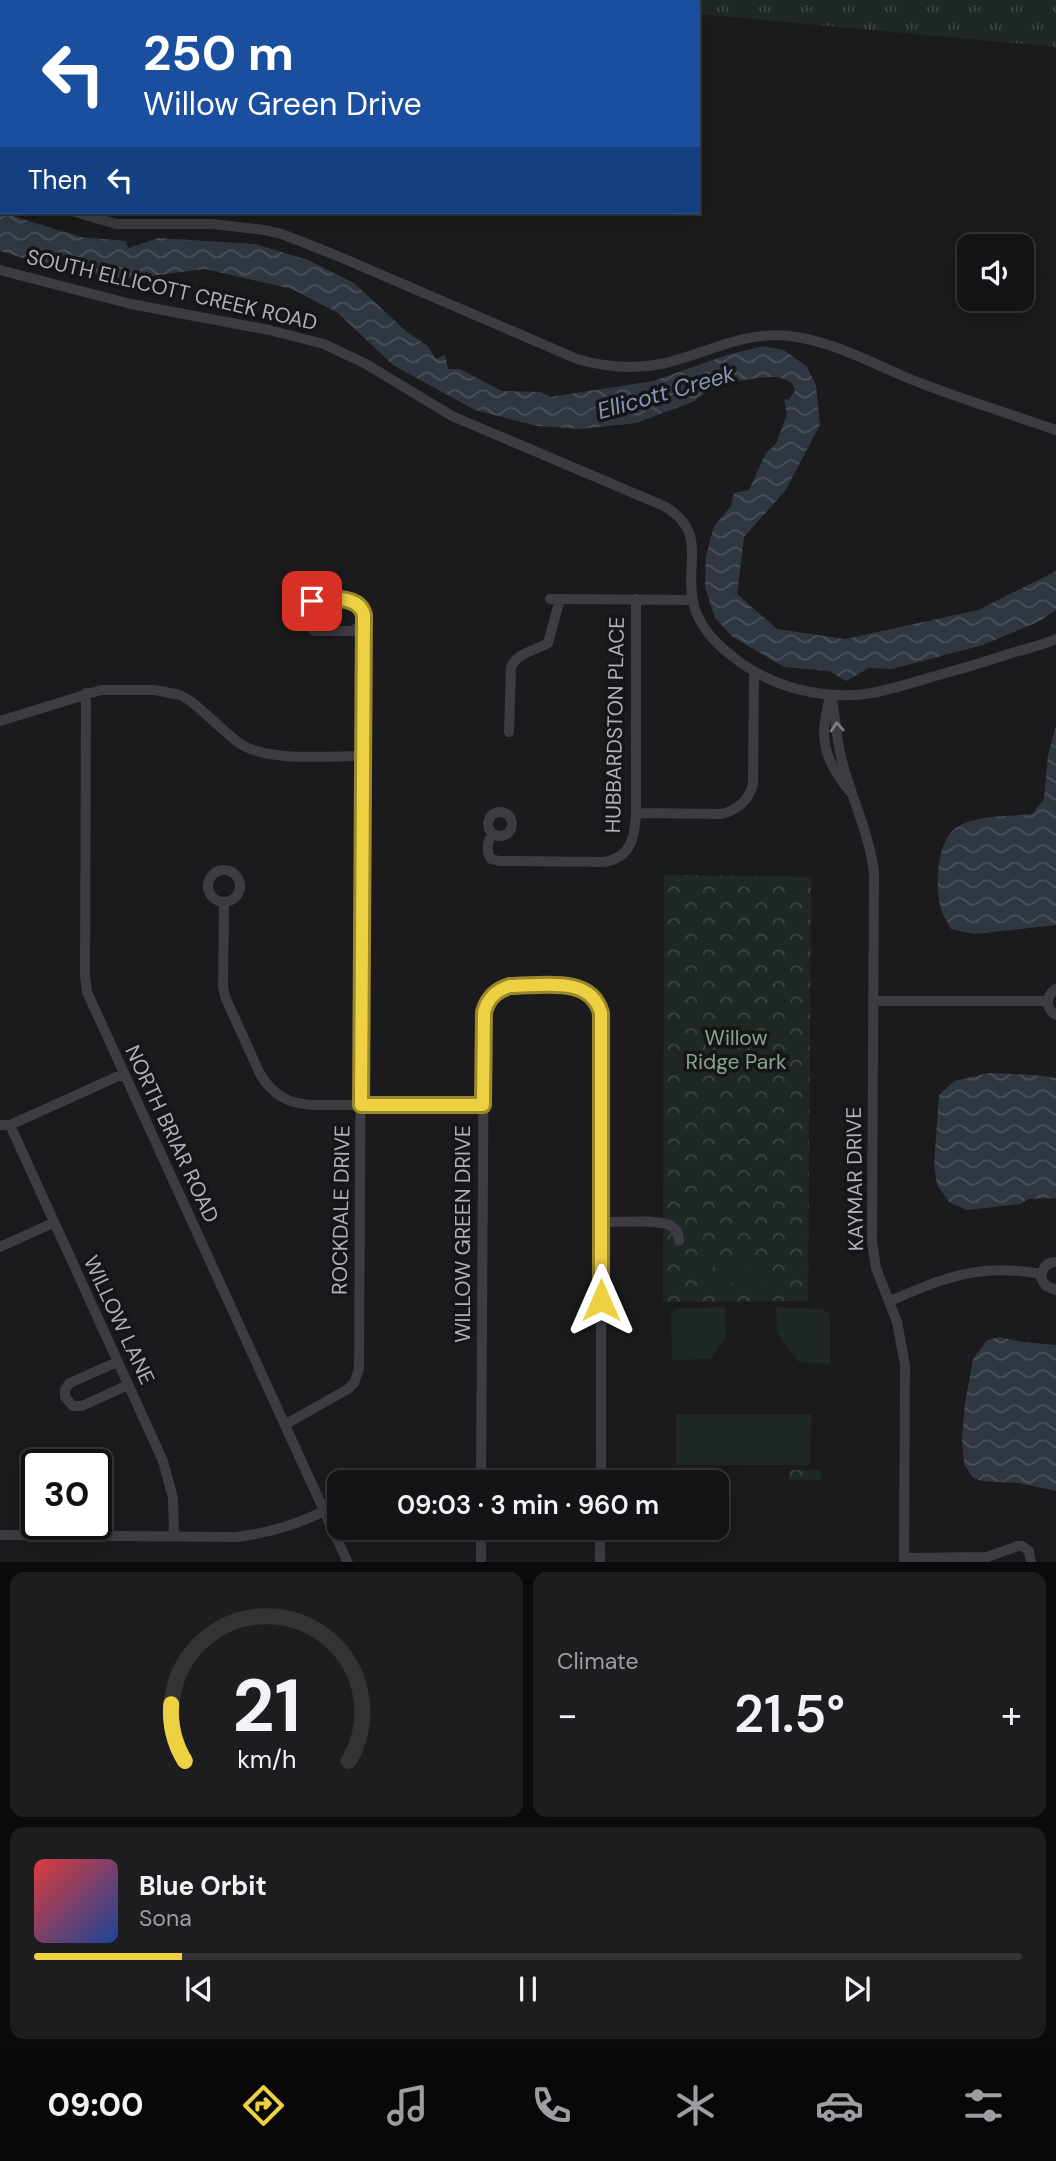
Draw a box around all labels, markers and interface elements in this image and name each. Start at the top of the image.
text: 250 m [143,21,294,85]
icon: left [28,28,119,119]
text: Willow Green Drive [143,83,422,125]
icon: left [101,161,139,199]
text: Then [28,163,87,197]
map controls [957,234,1034,311]
button: sound [957,234,1034,311]
street label: SOUTH ELLICOTT CREEK ROAD [24,243,320,337]
water label: Ellicott Creek [594,358,739,426]
pin [282,571,342,631]
icon: arrive [293,582,331,620]
street label: HUBBARDSTON PLACE [599,617,631,833]
one-way arrow [830,722,845,733]
park label: Willow Ridge Park [686,1024,787,1076]
street label: NORTH BRIAR ROAD [119,1041,225,1227]
street label: KAYMAR DRIVE [840,1107,870,1251]
street label: ROCKDALE DRIVE [326,1125,356,1295]
street label: WILLOW GREEN DRIVE [449,1125,477,1343]
street label: WILLOW LANE [77,1251,161,1389]
position arrow [564,1263,638,1337]
speed limit sign: 30 [21,1449,112,1540]
text: 09:03 · 3 min · 960 m [397,1488,659,1522]
text: Climate [557,1646,639,1676]
text: 21 [232,1659,301,1754]
text: 21.5° [734,1680,845,1748]
text: − [557,1690,578,1740]
text: + [1001,1690,1022,1740]
text: km/h [237,1742,296,1775]
text: Blue Orbit [139,1869,267,1903]
text: Sona [139,1903,192,1933]
icon: previous [180,1970,218,2008]
icon: pause [509,1970,547,2008]
icon: next [838,1970,876,2008]
icon: directions [239,2081,288,2130]
icon: music [383,2081,432,2130]
icon: phone [527,2081,576,2130]
icon: climate [671,2081,720,2130]
icon: car [815,2081,864,2130]
icon: filters [959,2081,1008,2130]
text: 09:00 [48,2084,144,2126]

